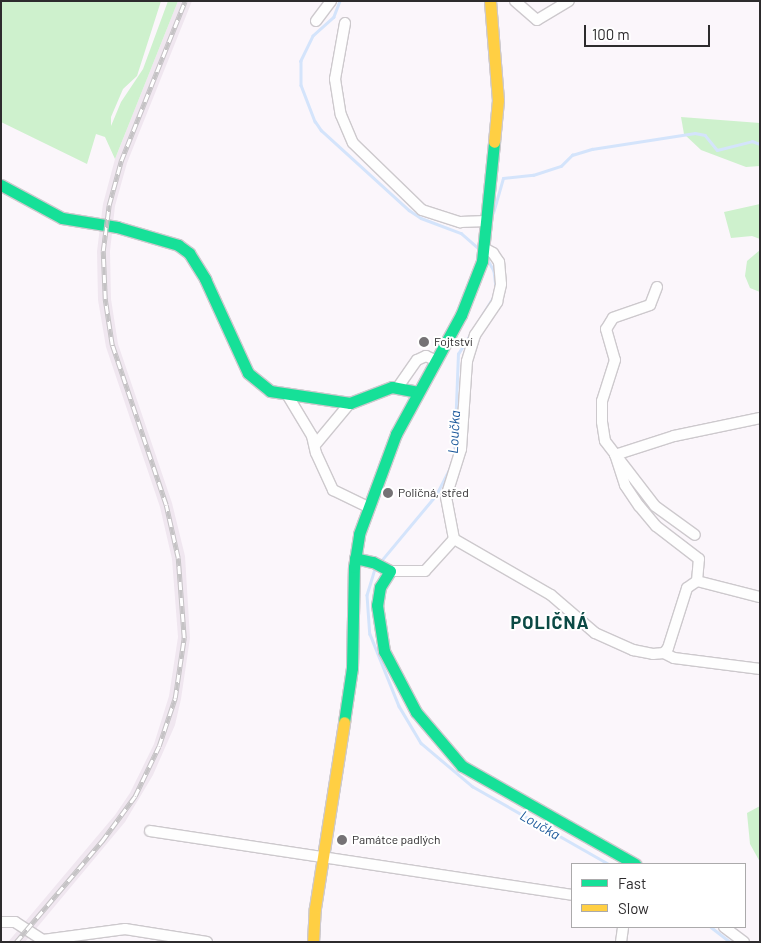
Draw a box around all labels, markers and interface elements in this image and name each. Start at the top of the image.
scale bar [586,15,712,47]
text: 100 m [592,25,630,43]
place label: Fojtství [434,335,473,349]
marker: Fojtství [418,336,430,348]
water label: Loučka [444,410,464,454]
place label: Poličná, střed [398,486,469,500]
marker: Poličná, střed [382,487,394,499]
district label: POLIČNÁ [510,611,590,633]
water label: Loučka [517,807,563,843]
place label: Památce padlých [352,833,441,847]
marker: Památce padlých [336,834,348,846]
legend [571,863,746,928]
text: Fast [618,874,646,892]
text: Slow [618,899,649,917]

